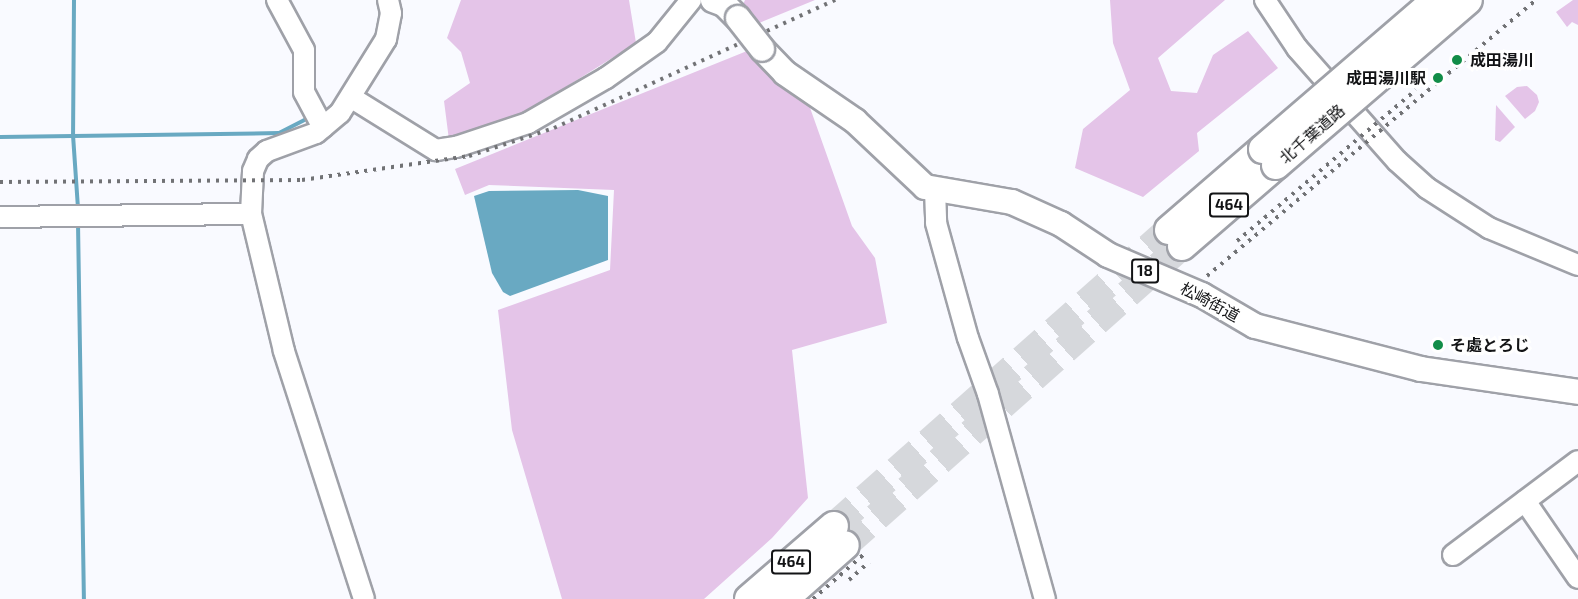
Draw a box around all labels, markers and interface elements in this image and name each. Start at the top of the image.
place label: 成田湯川 [1470,50,1534,70]
marker: 成田湯川 [1448,51,1466,69]
place label: 成田湯川駅 [1346,68,1426,88]
marker: 成田湯川駅 [1431,71,1445,85]
street label: 北千葉道路 [1276,101,1348,167]
road number: 464 [1208,193,1250,217]
road number: 18 [1130,259,1160,283]
street label: 松崎街道 [1177,279,1243,325]
place label: そ處とろじ [1450,335,1530,355]
marker: そ處とろじ [1431,338,1445,352]
road number: 464 [770,550,812,574]

